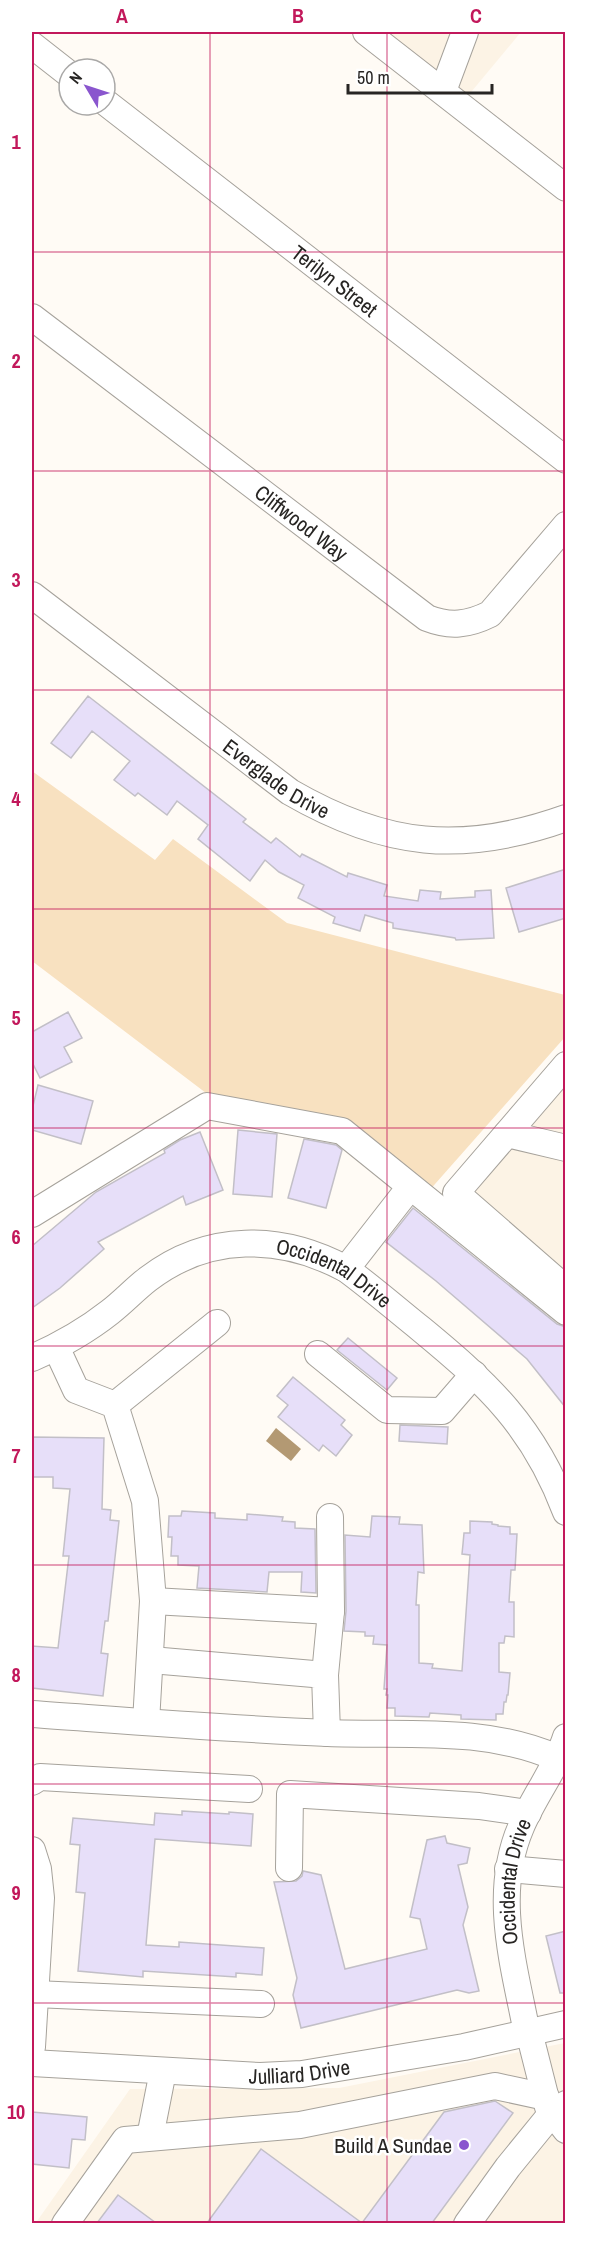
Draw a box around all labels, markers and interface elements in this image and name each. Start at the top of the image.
text: A [116,2,128,29]
text: B [292,2,304,29]
text: C [470,2,482,29]
north arrow [57,57,117,117]
scale bar [348,57,492,95]
text: 50 m [357,65,390,90]
text: N [64,67,87,88]
text: 1 [11,128,21,155]
street label: Terilyn Street [286,238,384,323]
text: 2 [11,347,21,374]
street label: Cliffwood Way [249,478,355,568]
text: 3 [11,566,21,593]
street label: Everglade Drive [217,732,334,825]
text: 4 [11,785,21,812]
text: 5 [11,1004,21,1031]
text: 6 [11,1223,21,1250]
street label: Occidental Drive [274,1231,398,1314]
text: 7 [11,1442,21,1469]
text: 8 [11,1661,21,1688]
street label: Occidental Drive [492,1813,538,1947]
text: 9 [11,1879,21,1906]
street label: Julliard Drive [248,2052,352,2091]
text: 10 [7,2098,25,2125]
place label: Build A Sundae [334,2131,452,2160]
marker: Build A Sundae [457,2138,471,2152]

